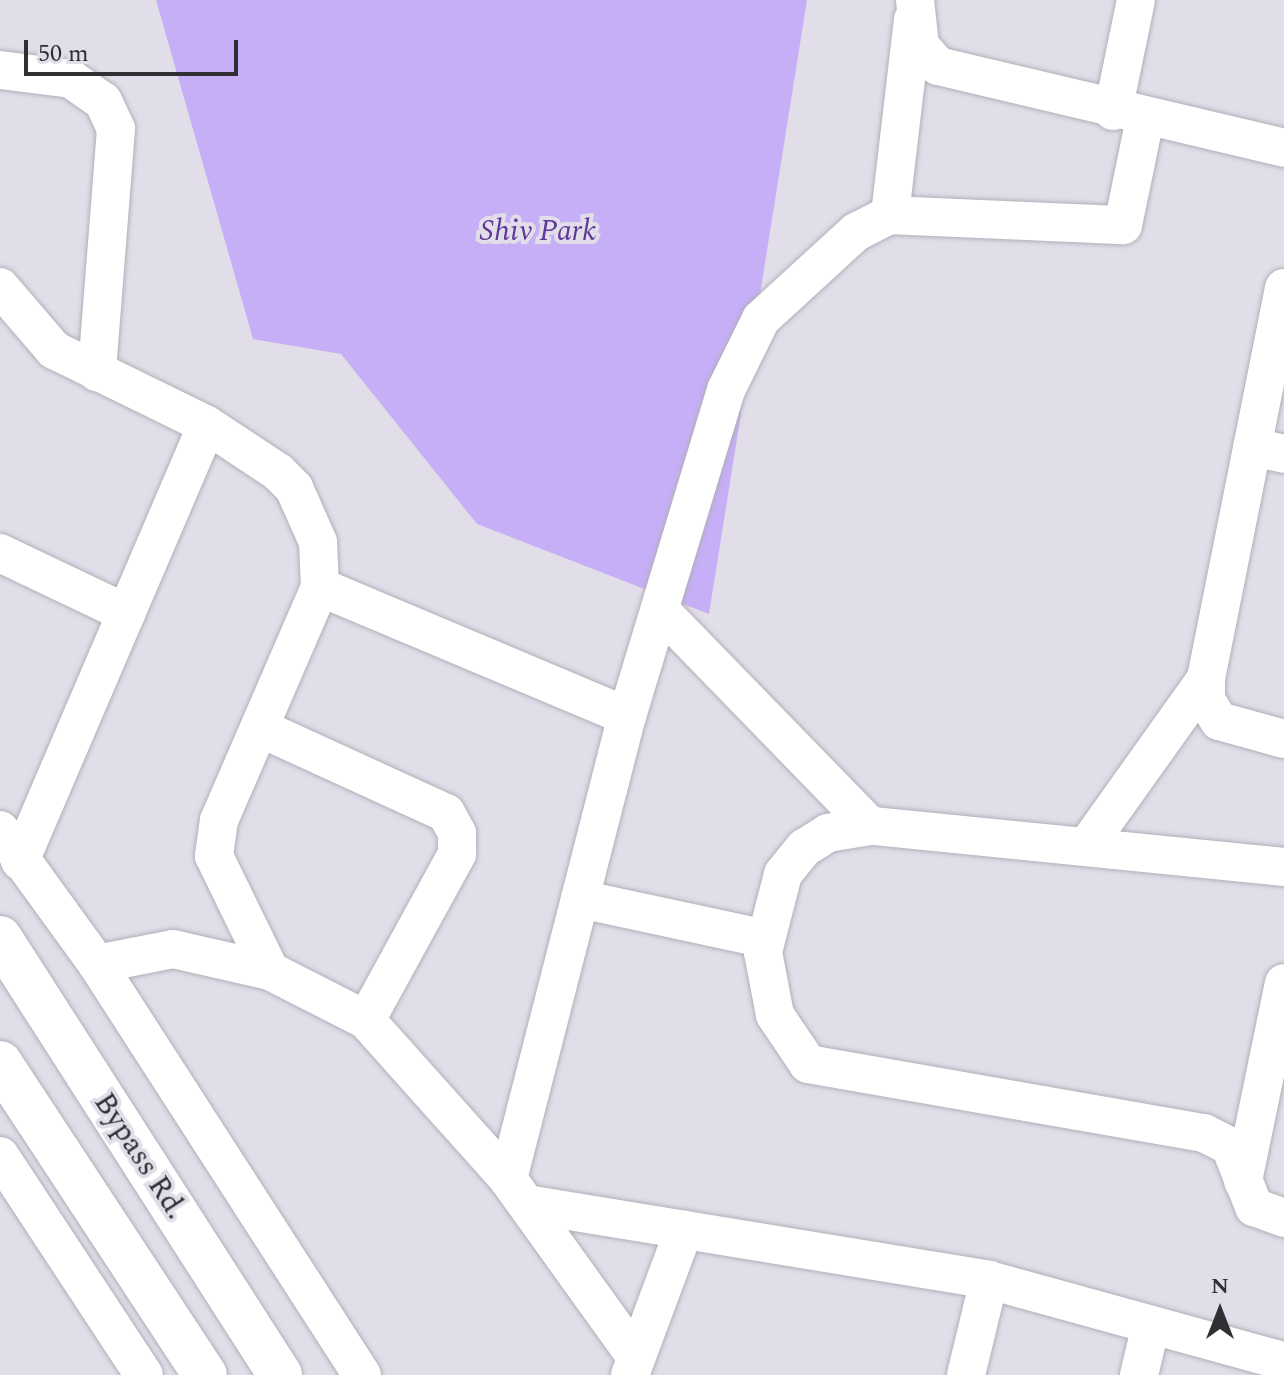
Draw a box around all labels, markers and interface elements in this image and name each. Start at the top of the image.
scale bar [28,24,242,74]
text: 50 m [38,36,89,72]
park label: Shiv Park [480,213,596,249]
street label: Bypass Rd. [86,1086,194,1226]
text: N [1211,1270,1229,1303]
north arrow [1180,1271,1260,1351]

